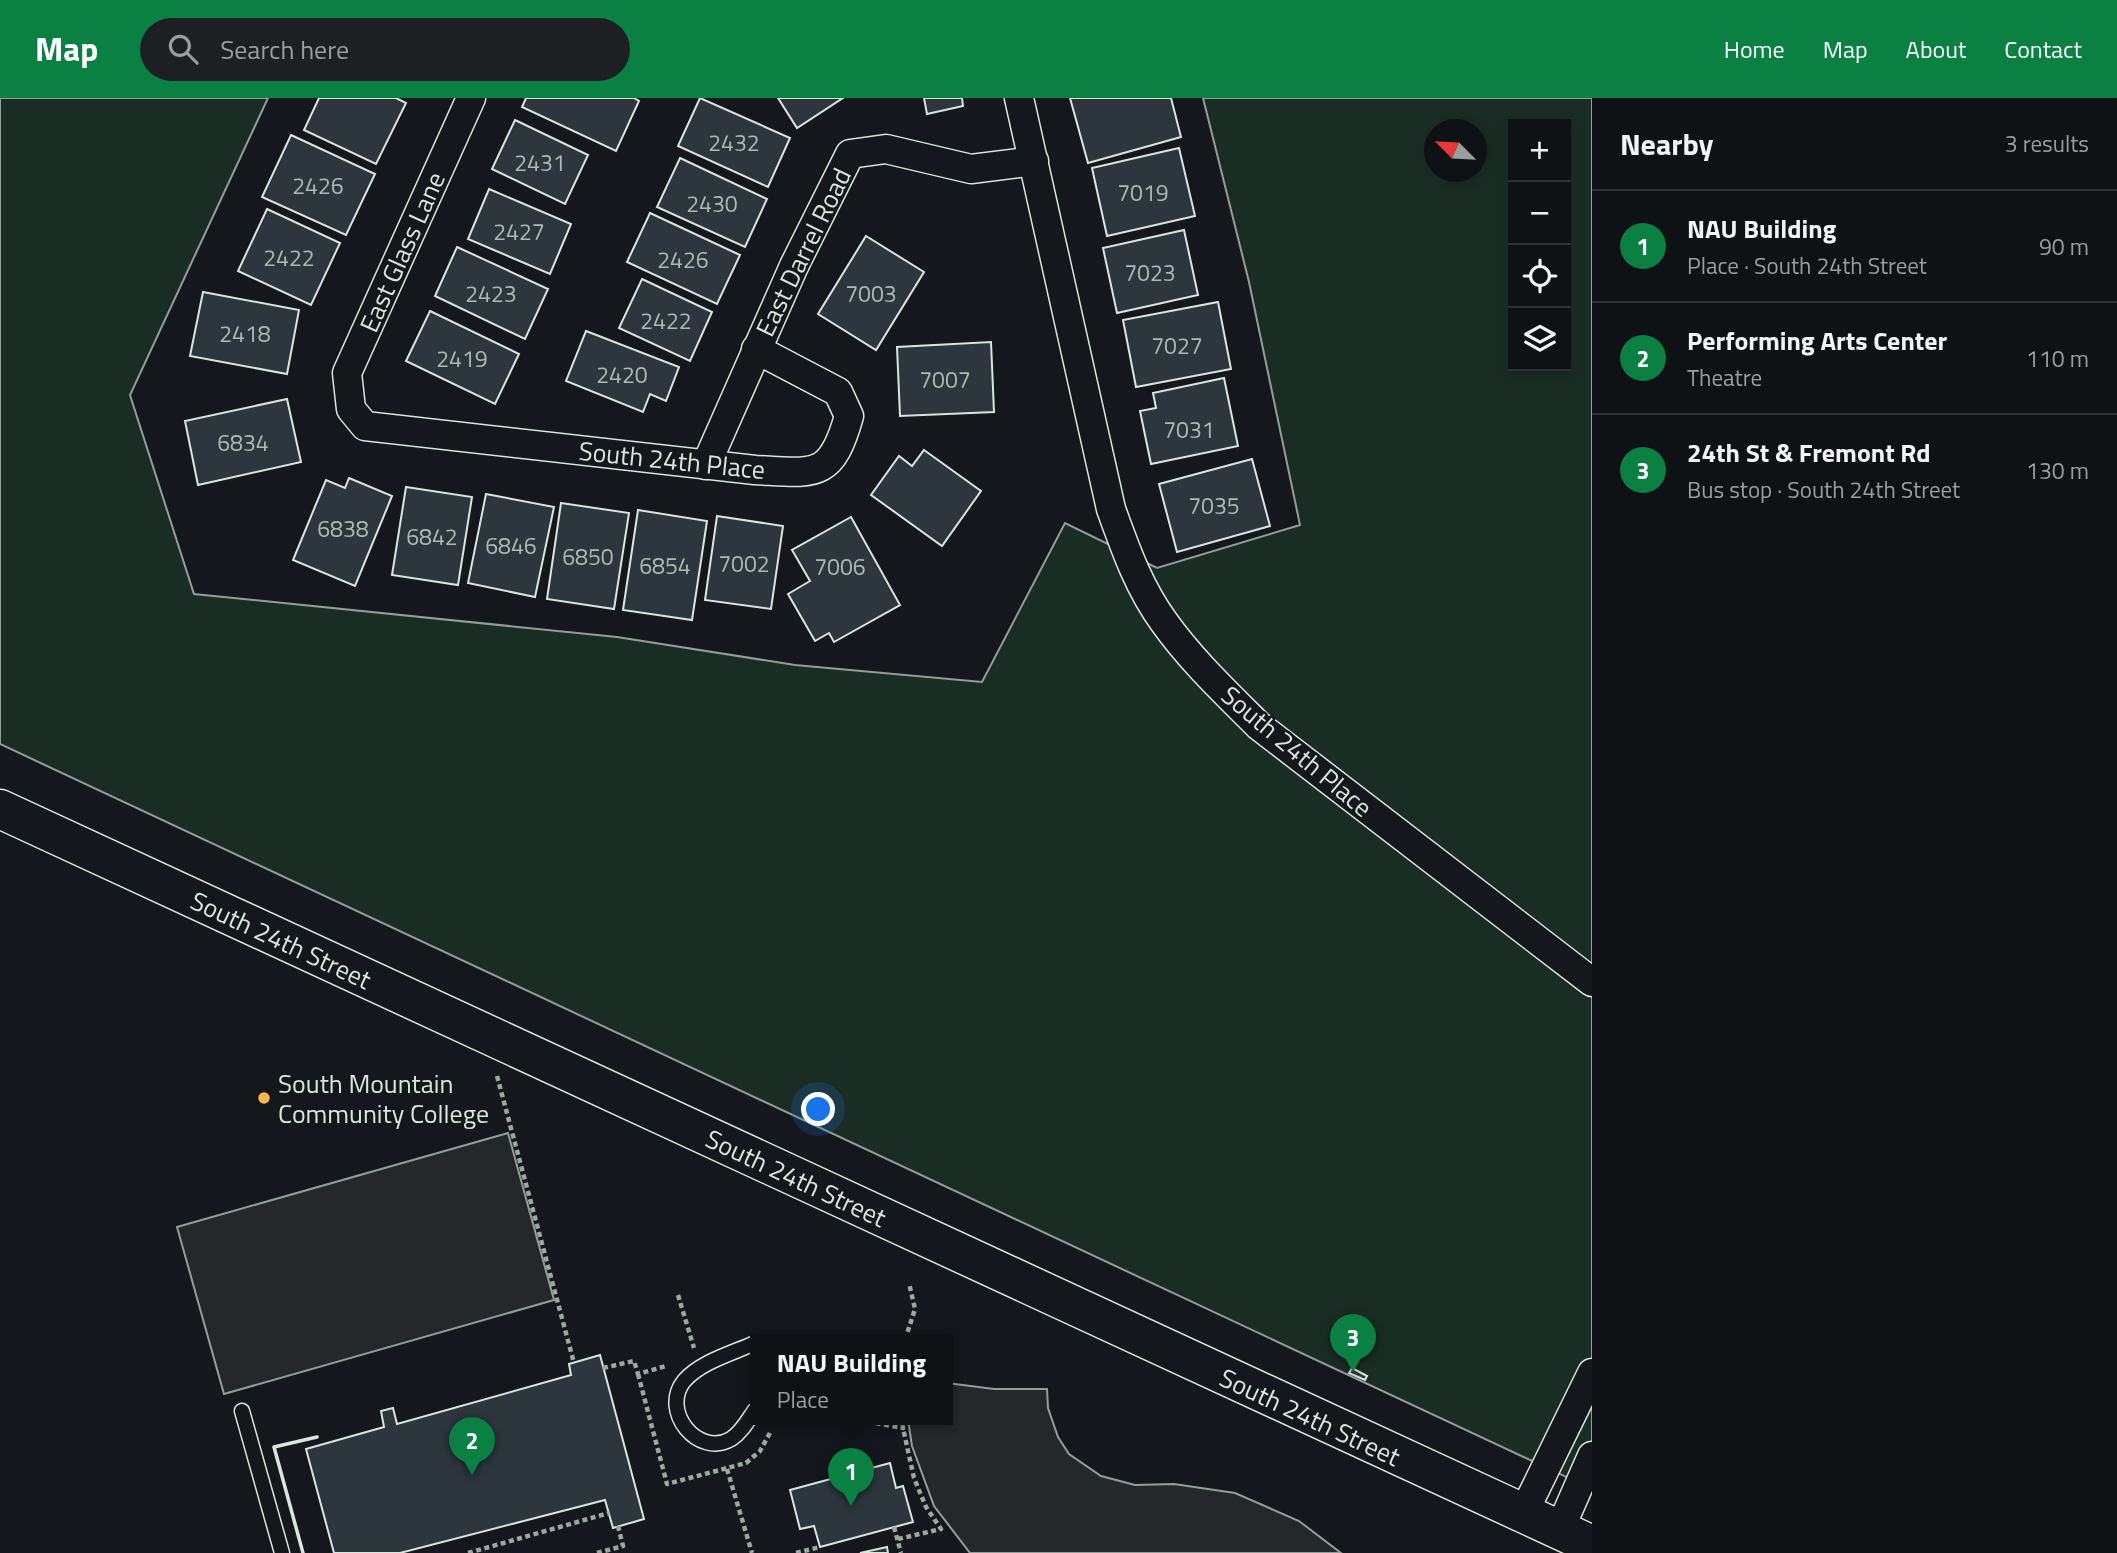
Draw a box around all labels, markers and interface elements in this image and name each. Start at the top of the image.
search box [140,18,630,81]
text: Map [35,24,98,74]
icon: search [164,30,202,68]
text: Search here [220,30,349,69]
text: Home [1724,31,1785,67]
text: Map [1823,31,1868,67]
text: About [1906,31,1966,67]
text: Contact [2004,31,2082,67]
north arrow [1424,119,1487,182]
map controls [1508,119,1571,371]
button: + [1508,119,1571,182]
text: Nearby [1620,121,1713,167]
house number: 2432 [708,125,760,160]
text: 3 results [2005,126,2089,161]
house number: 2431 [514,145,566,180]
street label: East Darrel Road [745,161,861,343]
street label: East Glass Lane [349,166,455,338]
house number: 2426 [292,168,344,203]
house number: 7019 [1117,175,1169,210]
button: − [1508,182,1571,245]
house number: 2430 [686,186,738,221]
text: NAU Building [1687,209,1836,248]
house number: 2427 [493,214,545,249]
text: 1 [1637,229,1649,264]
text: 90 m [2039,229,2089,264]
house number: 2422 [263,240,315,275]
house number: 2426 [657,242,709,277]
button: locate [1508,245,1571,308]
text: Place · South 24th Street [1687,248,1927,283]
house number: 7023 [1124,255,1176,290]
house number: 2423 [465,276,517,311]
house number: 7003 [845,276,897,311]
house number: 2422 [640,303,692,338]
button: layers [1508,308,1571,371]
house number: 2418 [219,316,271,351]
text: Performing Arts Center [1687,321,1947,360]
house number: 7027 [1151,328,1203,363]
house number: 2419 [436,341,488,376]
text: 2 [1637,341,1649,376]
text: 110 m [2026,341,2089,376]
house number: 2420 [596,357,648,392]
text: Theatre [1687,360,1762,395]
house number: 7007 [919,362,971,397]
house number: 7031 [1163,412,1215,447]
house number: 6834 [217,425,269,460]
street label: South 24th Place [577,431,767,489]
text: 24th St & Fremont Rd [1687,433,1931,472]
text: 3 [1637,453,1649,488]
text: 130 m [2026,453,2089,488]
text: Bus stop · South 24th Street [1687,472,1960,507]
house number: 7035 [1188,488,1240,523]
house number: 6838 [317,511,369,546]
house number: 6842 [406,519,458,554]
house number: 6846 [485,528,537,563]
house number: 6850 [562,539,614,574]
house number: 7002 [718,546,770,581]
house number: 6854 [639,548,691,583]
house number: 7006 [814,549,866,584]
street label: South 24th Place [1213,676,1381,826]
street label: South 24th Street [184,881,378,999]
place label: South Mountain Community College [278,1064,489,1133]
marker: South Mountain Community College [256,1090,272,1106]
your location [801,1092,835,1126]
street label: South 24th Street [699,1119,893,1237]
pin: 3 [1330,1314,1376,1372]
popup [750,1334,953,1425]
text: NAU Building [777,1343,926,1382]
street label: South 24th Street [1213,1358,1407,1476]
text: Place [777,1382,829,1417]
pin: 2 [449,1417,495,1475]
pin: 1 [828,1448,874,1506]

